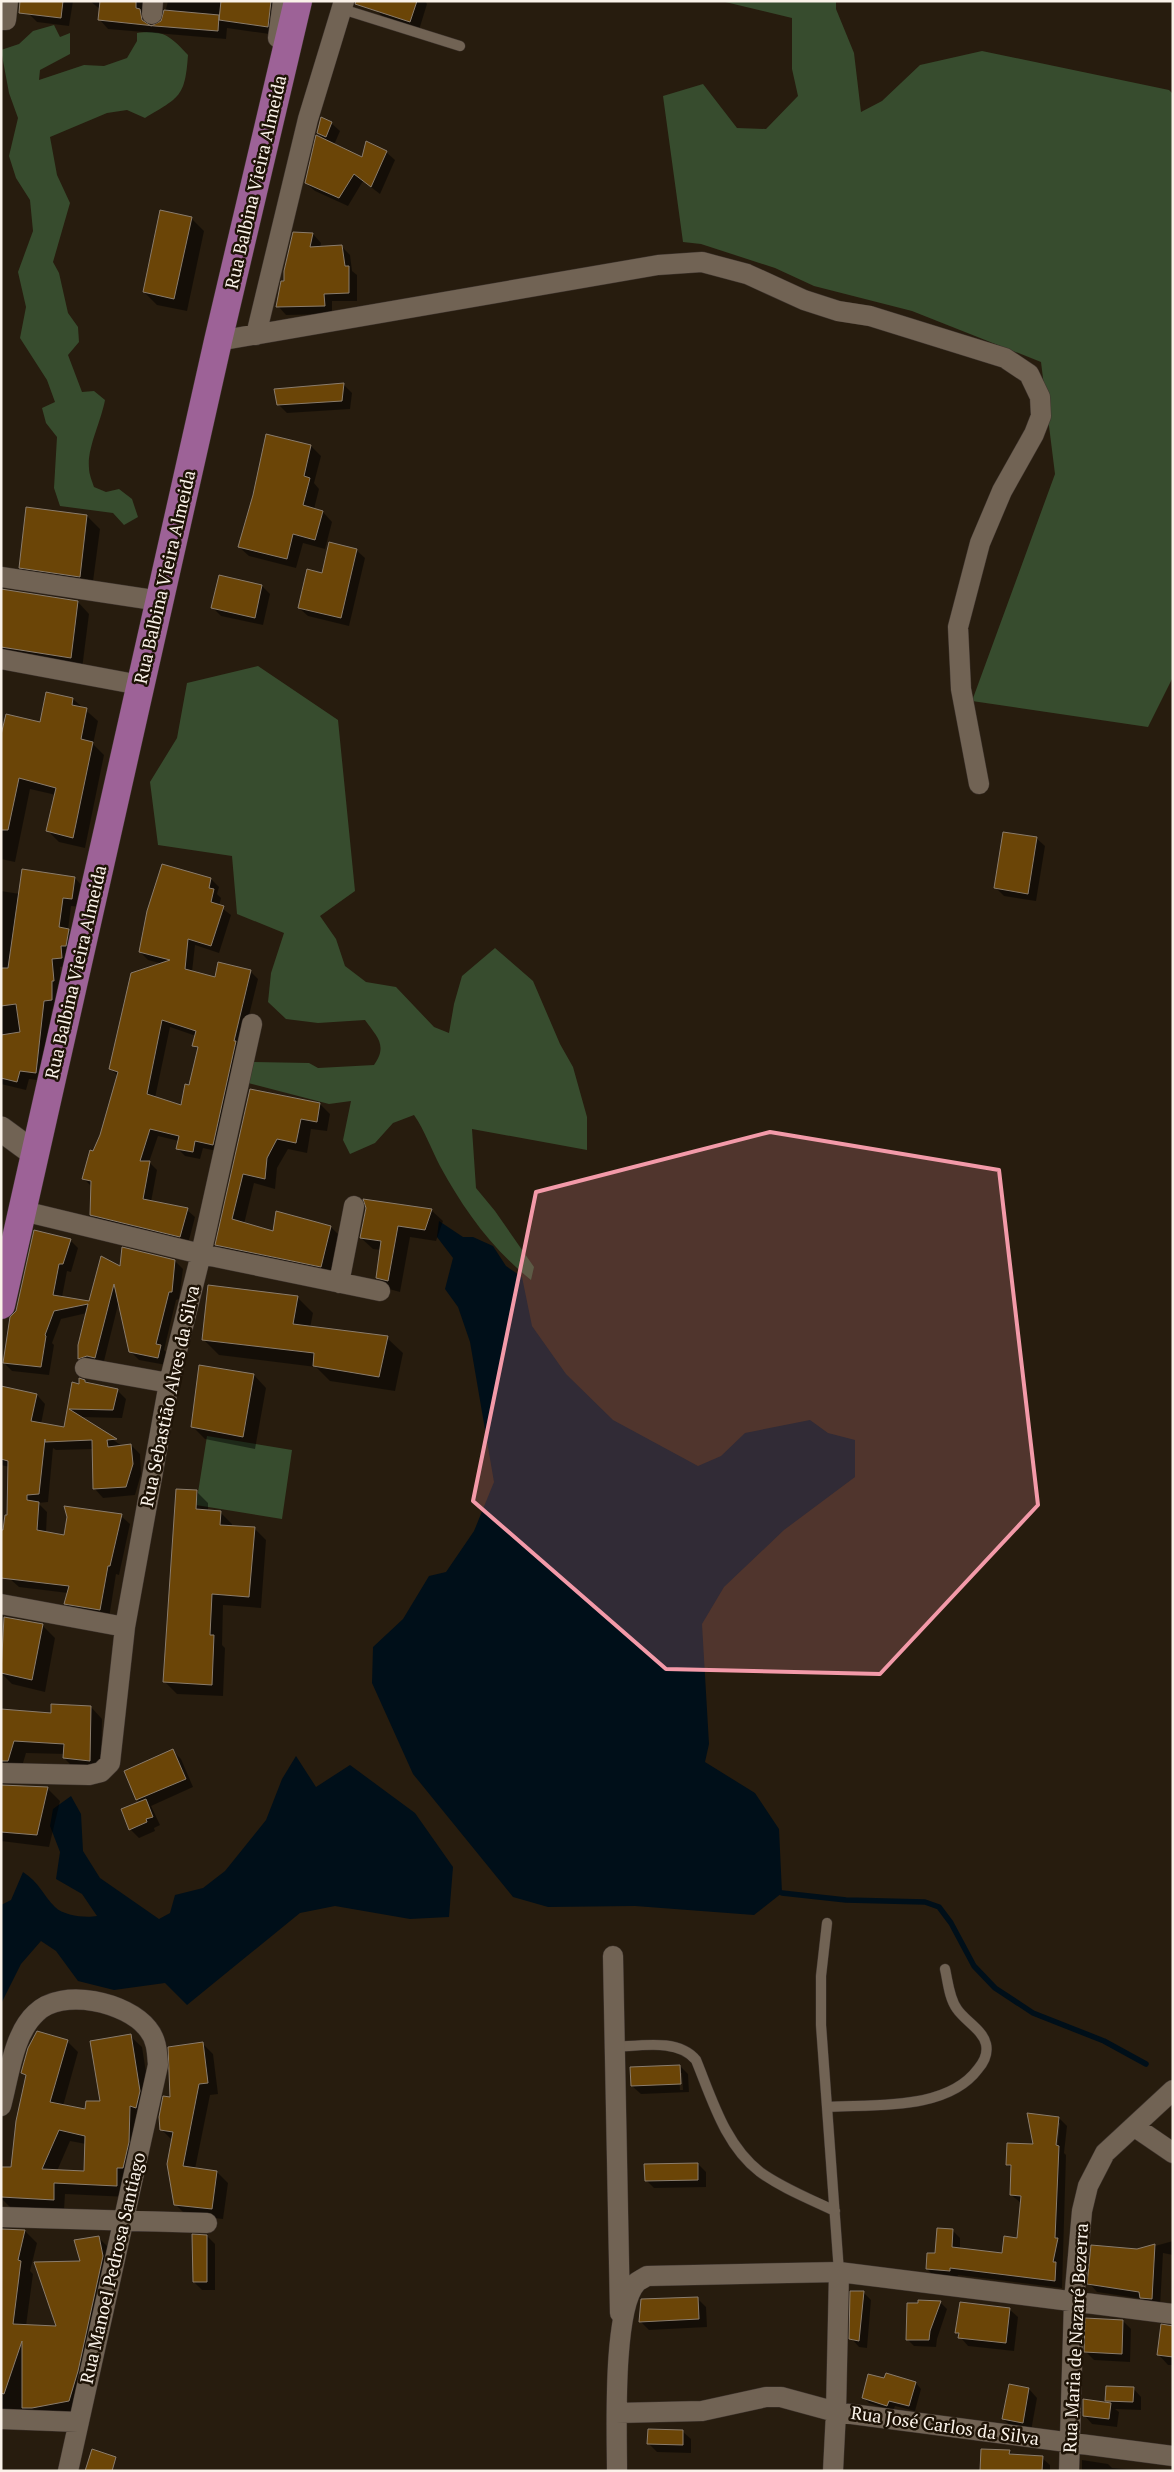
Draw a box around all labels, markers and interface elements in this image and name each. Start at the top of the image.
street label: Rua Balbina Vieira Almeida [219,73,291,291]
street label: Rua Balbina Vieira Almeida [128,468,200,686]
street label: Rua Balbina Vieira Almeida [39,863,111,1081]
street label: Rua Sebastião Alves da Silva [134,1283,204,1509]
street label: Rua Manoel Pedrosa Santiago [74,2150,150,2386]
street label: Rua Maria de Nazaré Bezerra [1057,2222,1093,2453]
street label: Rua José Carlos da Silva [849,2400,1041,2450]

